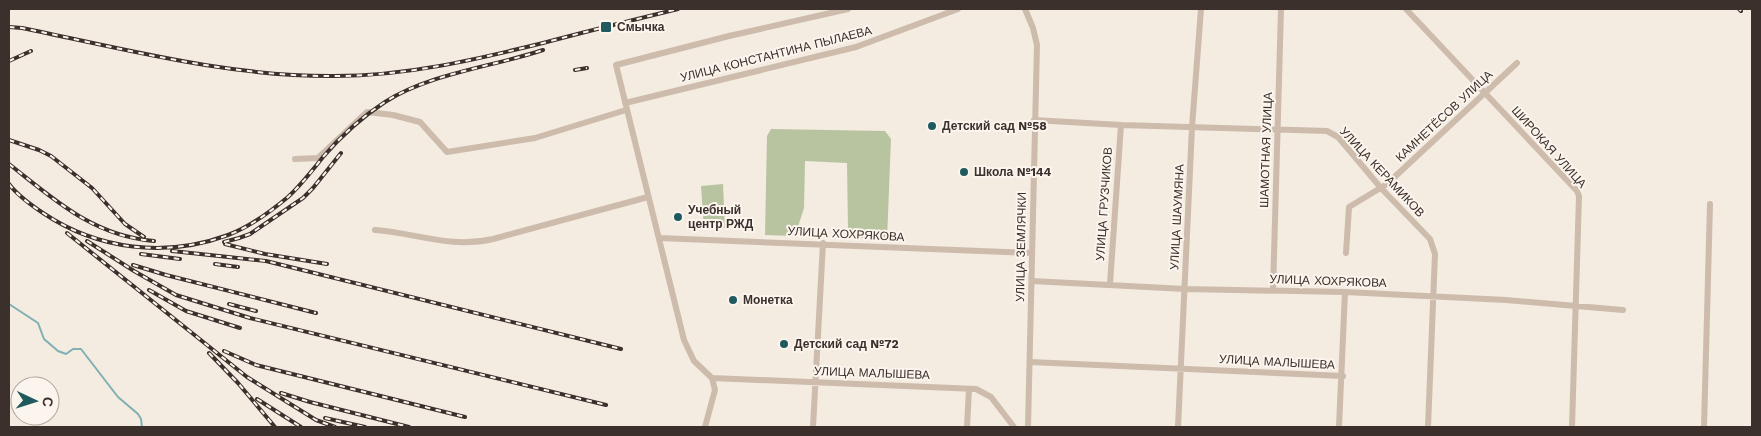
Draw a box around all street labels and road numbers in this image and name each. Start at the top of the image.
street label: УЛИЦА КОНСТАНТИНА ПЫЛАЕВА [679,23,873,85]
street label: КАМНЕТЁСОВ УЛИЦА [1393,67,1495,165]
street label: ШАМОТНАЯ УЛИЦА [1257,92,1275,208]
street label: ШИРОКАЯ УЛИЦА [1509,103,1589,191]
street label: УЛИЦА КЕРАМИКОВ [1337,124,1427,220]
street label: УЛИЦА ГРУЗЧИКОВ [1093,147,1115,261]
street label: УЛИЦА ШАУМЯНА [1167,164,1187,270]
street label: УЛИЦА ЗЕМЛЯЧКИ [1013,192,1029,302]
street label: УЛИЦА ХОХРЯКОВА [787,224,905,244]
street label: УЛИЦА ХОХРЯКОВА [1269,272,1387,290]
street label: УЛИЦА МАЛЫШЕВА [1219,352,1335,372]
street label: УЛИЦА МАЛЫШЕВА [814,364,930,382]

